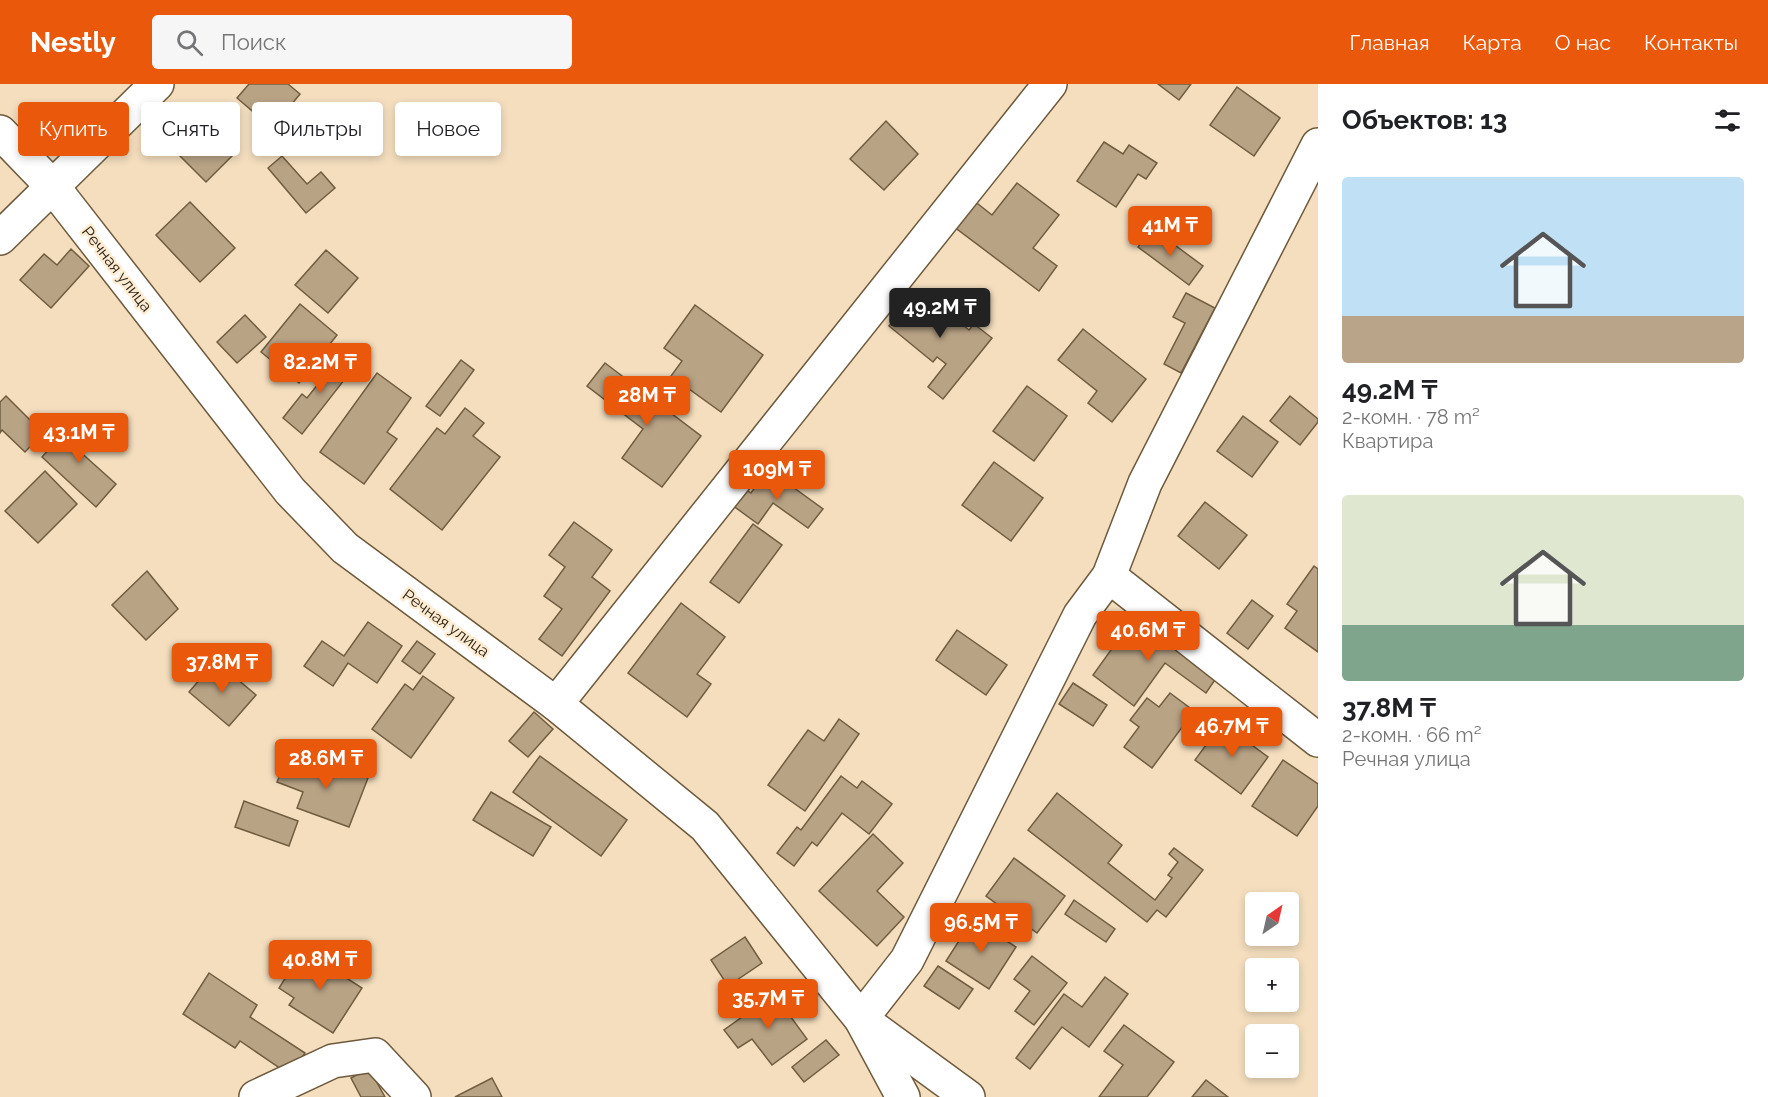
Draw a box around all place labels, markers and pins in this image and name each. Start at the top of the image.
pin: 41M ₸ [1128,206,1212,257]
pin: 49.2M ₸ [885,288,995,339]
pin: 82.2M ₸ [265,343,375,394]
pin: 28M ₸ [605,376,689,427]
pin: 43.1M ₸ [24,413,134,464]
pin: 109M ₸ [728,450,826,501]
pin: 40.6M ₸ [1093,611,1203,662]
pin: 37.8M ₸ [167,643,277,694]
pin: 46.7M ₸ [1177,707,1287,758]
pin: 28.6M ₸ [271,739,381,790]
pin: 96.5M ₸ [926,903,1036,954]
pin: 40.8M ₸ [265,940,375,991]
pin: 35.7M ₸ [713,979,823,1030]

